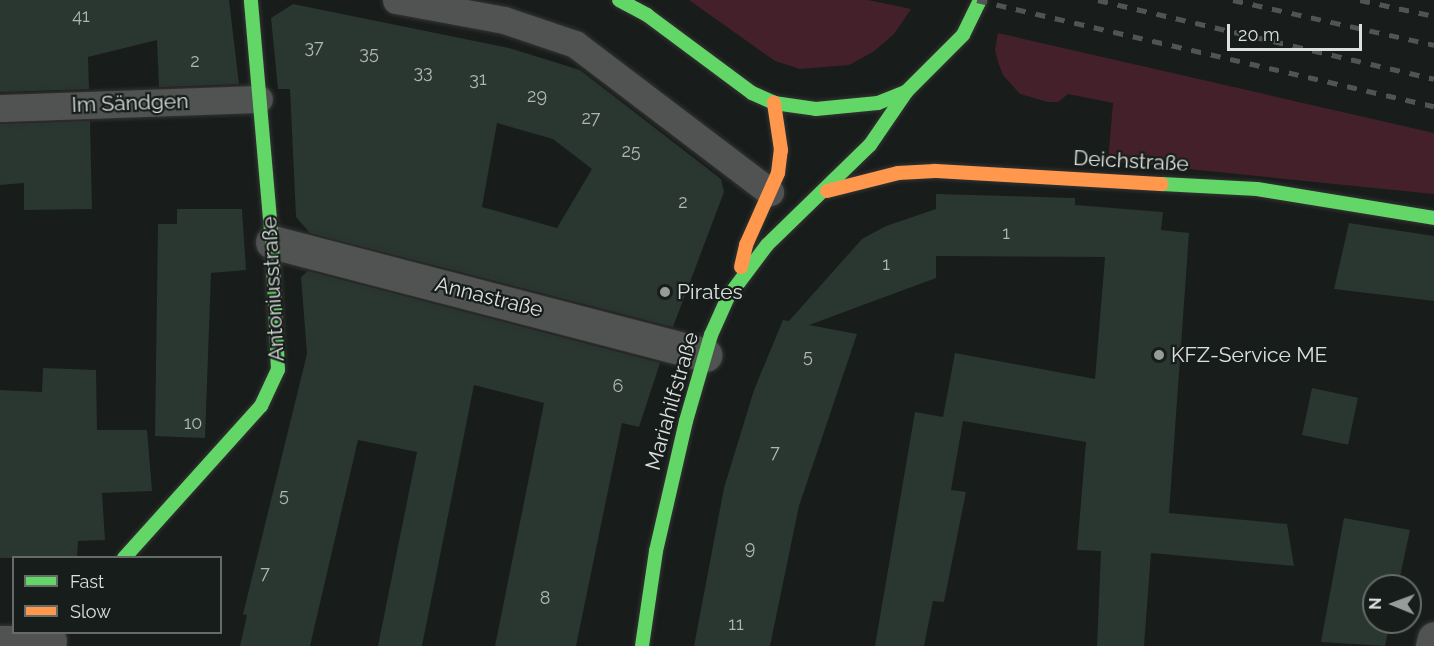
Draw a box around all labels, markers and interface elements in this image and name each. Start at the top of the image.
house number: 41 [72,5,90,27]
scale bar [1230,12,1365,50]
text: 20 m [1238,24,1280,45]
house number: 37 [304,36,324,58]
house number: 35 [359,42,379,64]
house number: 2 [190,50,200,72]
house number: 33 [413,61,433,83]
house number: 31 [469,68,487,90]
house number: 29 [527,85,547,107]
street label: Im Sändgen [71,88,189,118]
house number: 27 [581,107,601,129]
house number: 25 [621,140,641,162]
street label: Deichstraße [1073,145,1189,177]
house number: 2 [678,191,688,213]
street label: Antoniusstraße [257,216,289,362]
house number: 1 [1002,222,1010,244]
house number: 1 [882,253,890,275]
street label: Annastraße [433,271,545,323]
place label: Pirates [677,279,743,305]
marker: Pirates [658,285,672,299]
street label: Mariahilfstraße [640,329,704,473]
place label: KFZ-Service ME [1171,342,1327,368]
house number: 5 [803,345,813,367]
marker: KFZ-Service ME [1152,348,1166,362]
house number: 6 [613,375,623,397]
house number: 10 [184,412,202,434]
house number: 7 [770,441,780,463]
house number: 5 [279,484,289,506]
house number: 9 [745,537,755,559]
legend [12,556,222,634]
house number: 7 [260,562,270,584]
text: Fast [70,571,104,592]
north arrow [1362,574,1422,634]
house number: 8 [540,587,550,609]
text: N [1366,597,1385,610]
text: Slow [70,601,111,622]
house number: 11 [728,613,744,635]

